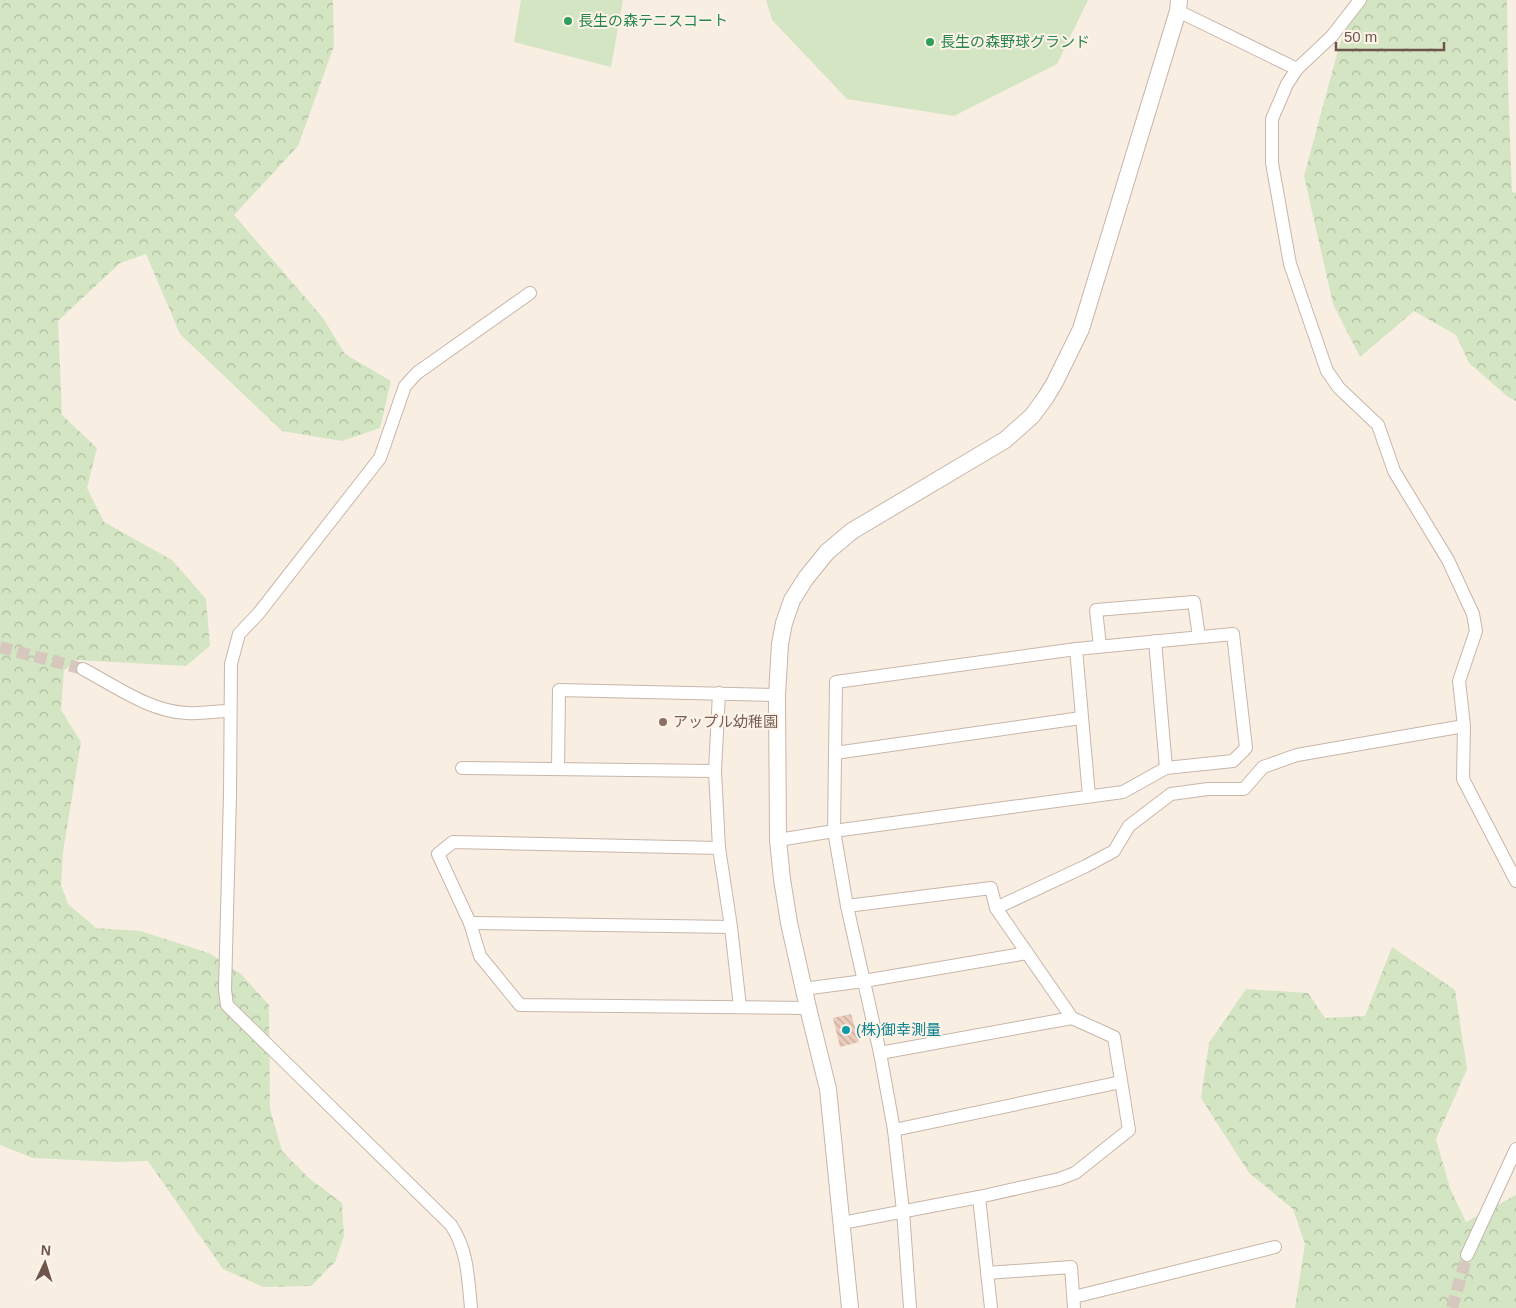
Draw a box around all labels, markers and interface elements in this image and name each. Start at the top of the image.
place label: 長生の森テニスコート [578,12,728,29]
marker: 長生の森テニスコート [562,15,574,27]
scale bar [1336,20,1444,52]
text: 50 m [1344,28,1377,45]
place label: 長生の森野球グランド [940,33,1090,50]
marker: 長生の森野球グランド [924,36,936,48]
place label: アップル幼稚園 [673,713,778,730]
marker: アップル幼稚園 [657,716,669,728]
place label: (株)御幸測量 [856,1021,941,1038]
marker: (株)御幸測量 [840,1024,852,1036]
north arrow [20,1238,70,1288]
text: N [40,1242,52,1258]

